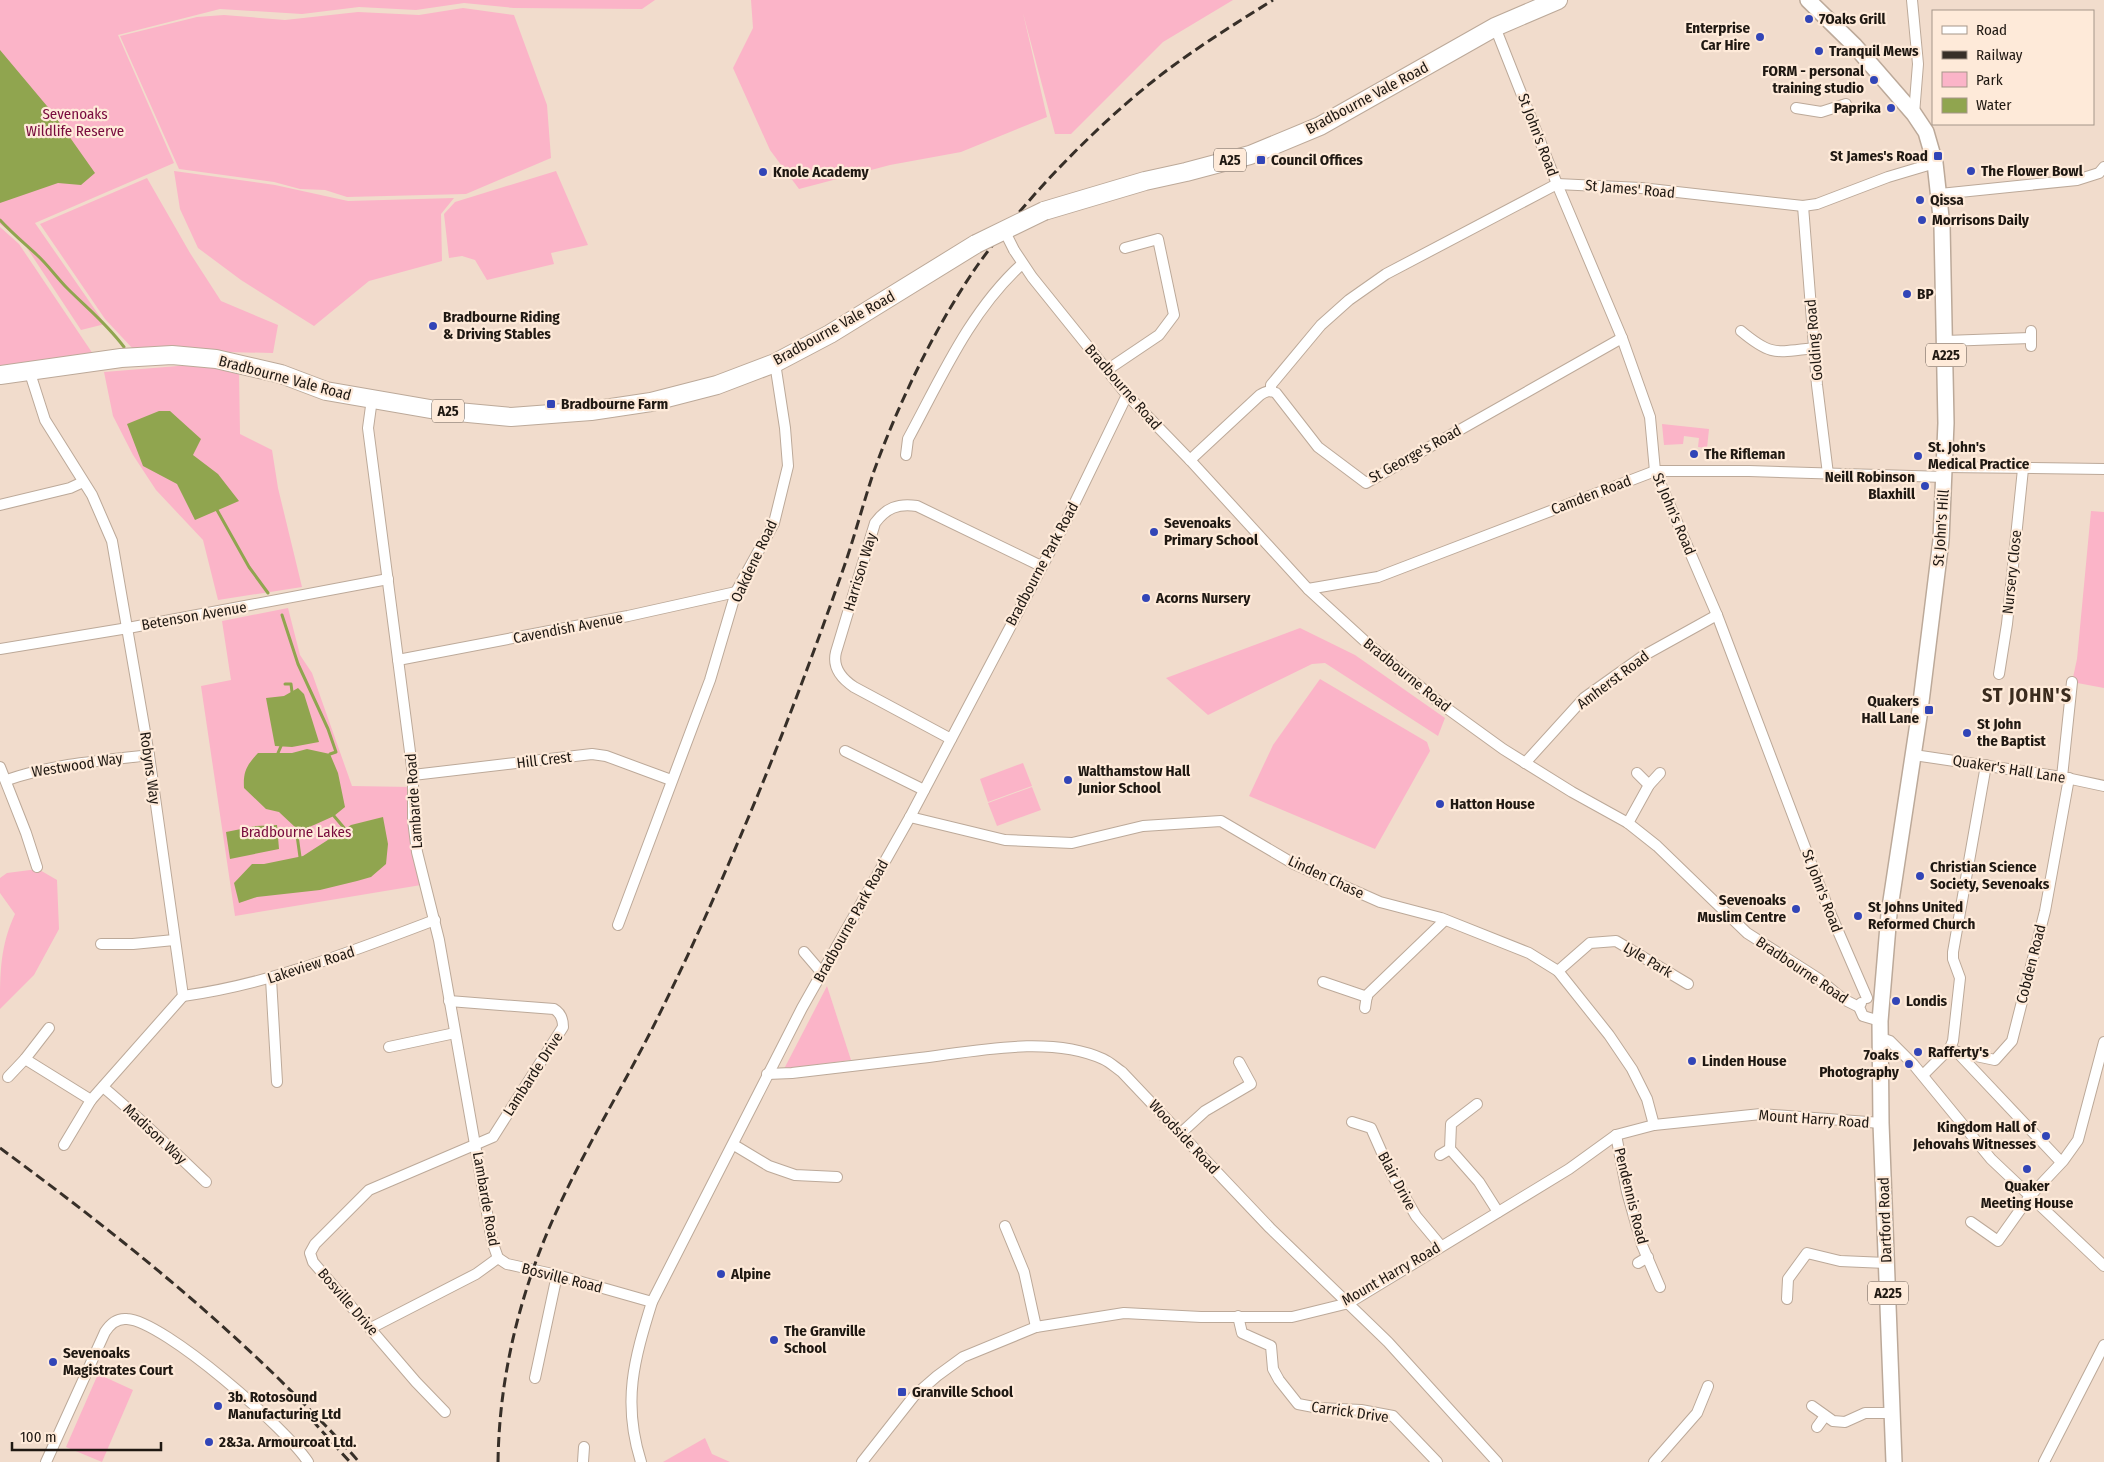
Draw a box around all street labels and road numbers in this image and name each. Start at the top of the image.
street label: Bradbourne Vale Road [1303,58,1431,138]
street label: St John's Road [1514,91,1562,179]
road number: A25 [1214,148,1246,172]
street label: St James' Road [1584,176,1676,202]
street label: Bradbourne Vale Road [770,287,898,369]
street label: Golding Road [1801,298,1827,382]
street label: Bradbourne Road [1081,341,1165,433]
road number: A225 [1926,344,1966,366]
street label: Bradbourne Vale Road [217,352,353,404]
road number: A25 [432,400,464,422]
street label: St George's Road [1366,421,1464,487]
street label: St John's Road [1649,470,1699,558]
street label: Camden Road [1548,471,1634,519]
street label: St John's Hill [1929,489,1953,567]
street label: Bradbourne Park Road [1002,499,1082,629]
street label: Oakdene Road [727,517,781,605]
street label: Nursery Close [1999,529,2025,615]
street label: Harrison Way [840,530,881,613]
street label: Betenson Avenue [140,598,248,634]
street label: Cavendish Avenue [512,609,624,647]
street label: Bradbourne Road [1360,634,1454,716]
street label: Amherst Road [1573,647,1653,713]
street label: Robyns Way [136,731,164,806]
street label: Hill Crest [515,748,573,772]
street label: Westwood Way [30,749,124,781]
street label: Quaker's Hall Lane [1951,751,2067,787]
street label: Lambarde Road [402,753,426,849]
street label: St John's Road [1798,847,1846,935]
street label: Linden Chase [1285,852,1367,902]
street label: Bradbourne Park Road [810,857,892,985]
street label: Cobden Road [2012,922,2050,1006]
street label: Bradbourne Road [1753,933,1851,1007]
street label: Lyle Park [1620,938,1676,982]
street label: Lakeview Road [265,942,357,988]
street label: Lambarde Drive [499,1029,567,1119]
street label: Woodside Road [1145,1096,1223,1178]
street label: Madison Way [120,1100,191,1168]
street label: Mount Harry Road [1758,1106,1870,1132]
street label: Pendennis Road [1610,1146,1652,1246]
street label: Blair Drive [1374,1149,1420,1213]
street label: Lambarde Road [469,1150,503,1248]
street label: Dartford Road [1875,1177,1895,1263]
street label: Mount Harry Road [1338,1238,1444,1310]
street label: Bosville Road [520,1259,604,1297]
street label: Bosville Drive [314,1265,382,1339]
road number: A225 [1868,1282,1908,1305]
street label: Carrick Drive [1310,1398,1390,1426]

